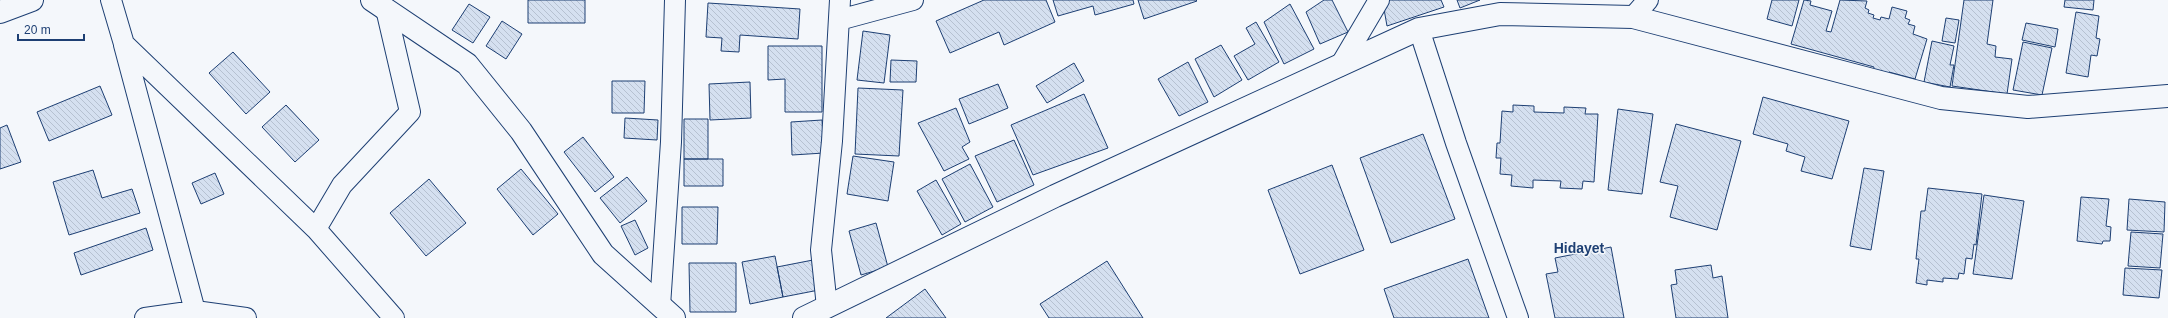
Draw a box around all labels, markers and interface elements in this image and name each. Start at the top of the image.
scale bar [18,16,84,42]
text: 20 m [24,23,51,37]
district label: Hidayet [1554,240,1605,256]

